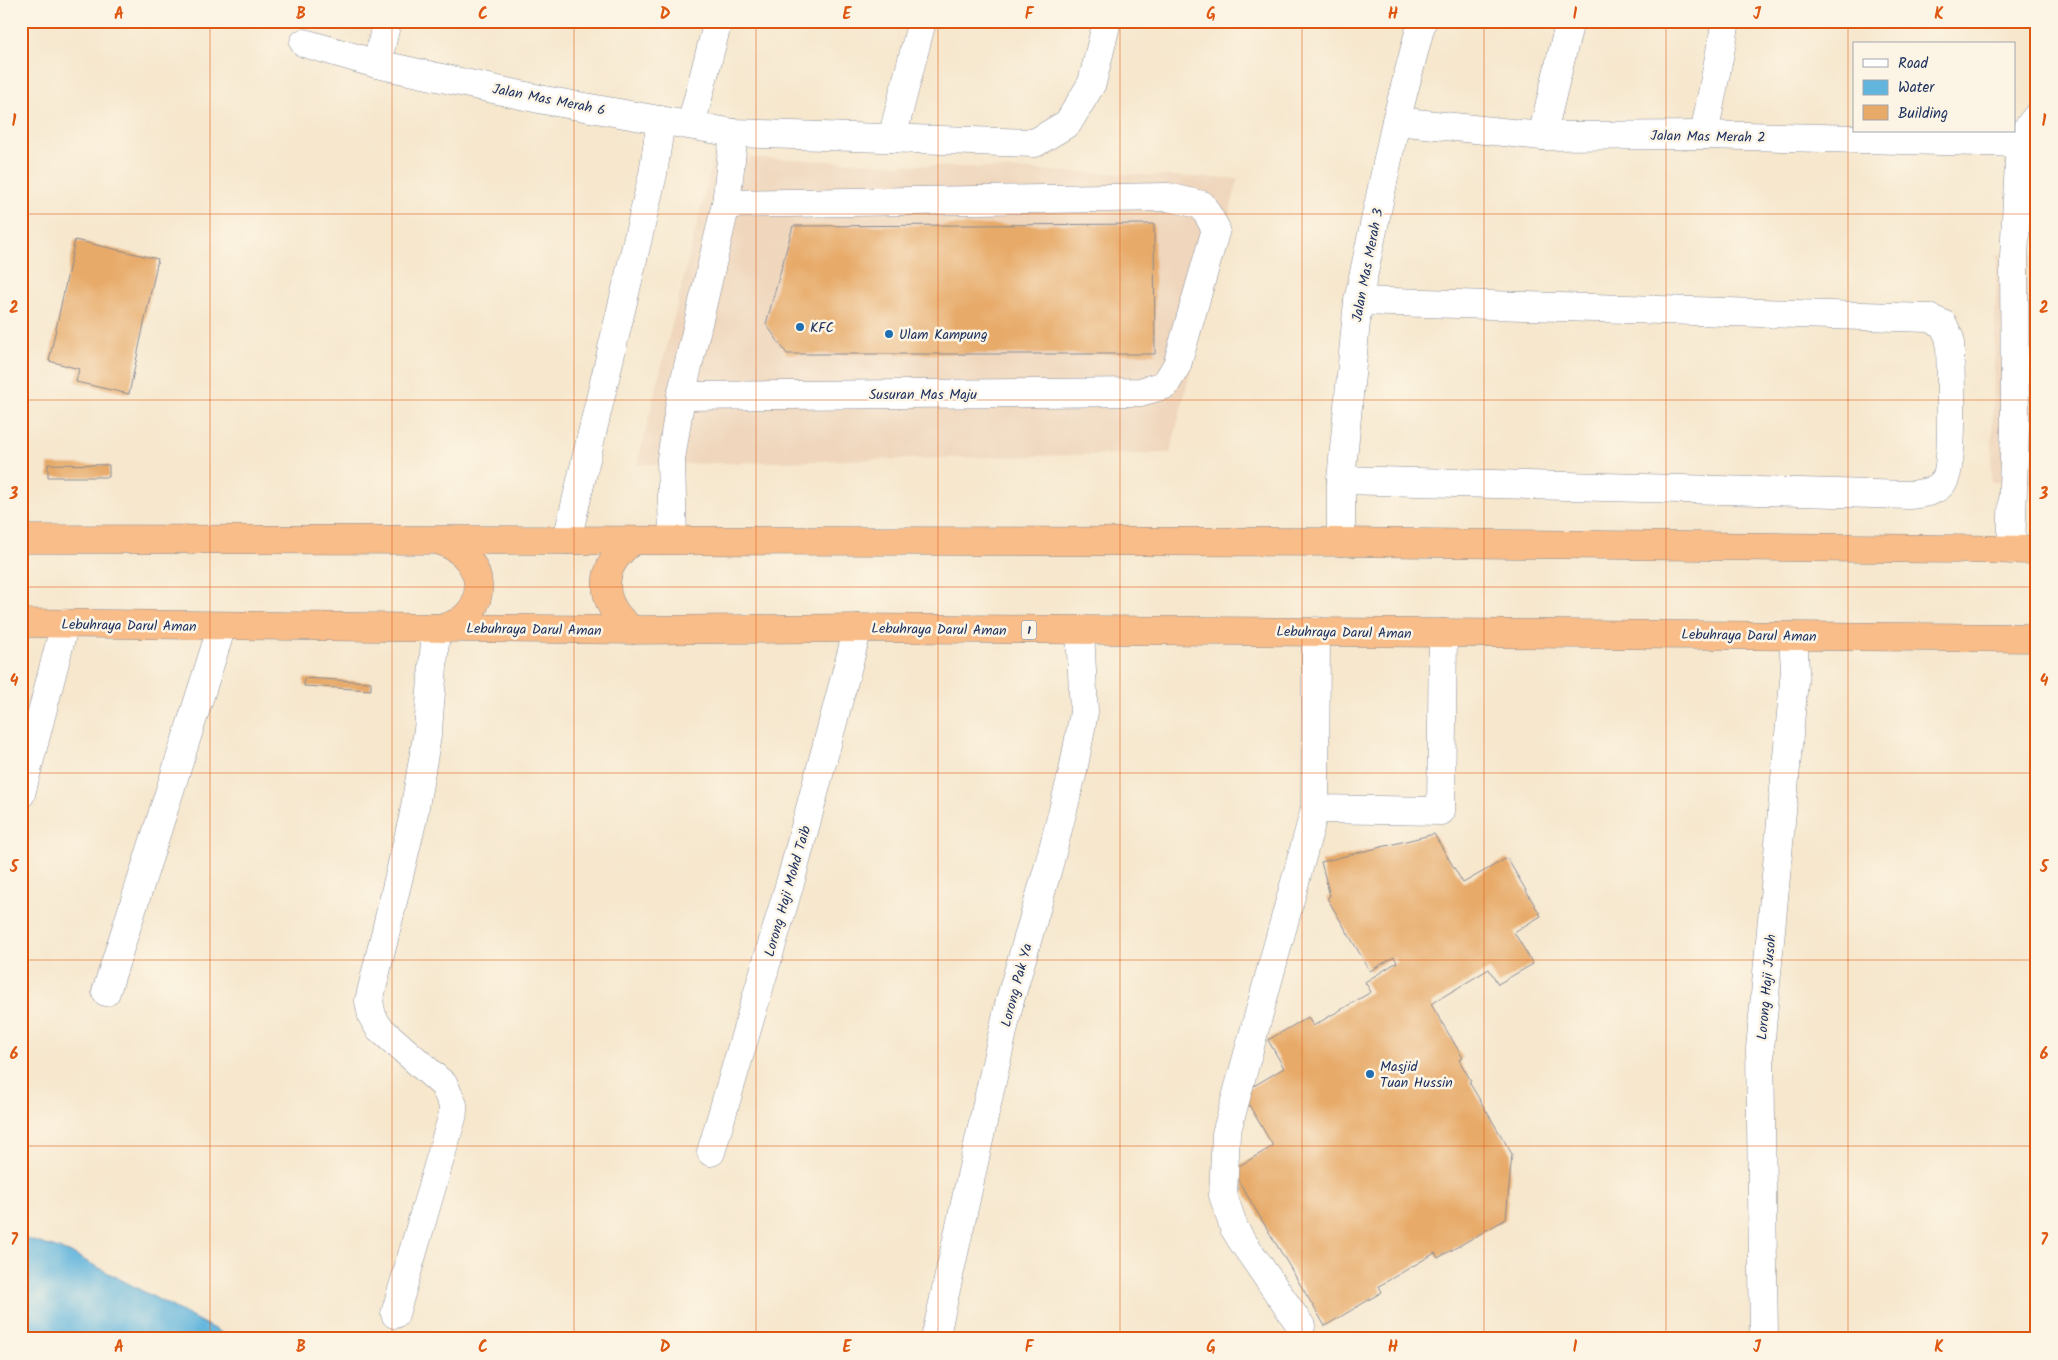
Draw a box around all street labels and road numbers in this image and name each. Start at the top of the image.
street label: Jalan Mas Merah 6 [490,78,607,122]
street label: Jalan Mas Merah 2 [1650,125,1766,149]
street label: Jalan Mas Merah 3 [1346,207,1390,324]
street label: Susuran Mas Maju [869,384,977,406]
street label: Lebuhraya Darul Aman [61,614,197,638]
street label: Lebuhraya Darul Aman [466,618,602,642]
street label: Lebuhraya Darul Aman [871,618,1007,642]
road number: 1 [1022,620,1036,640]
street label: Lebuhraya Darul Aman [1276,621,1412,645]
street label: Lebuhraya Darul Aman [1681,624,1817,648]
street label: Lorong Haji Mohd Taib [759,823,817,959]
street label: Lorong Haji Jusoh [1751,933,1783,1041]
street label: Lorong Pak Ya [995,941,1039,1029]

